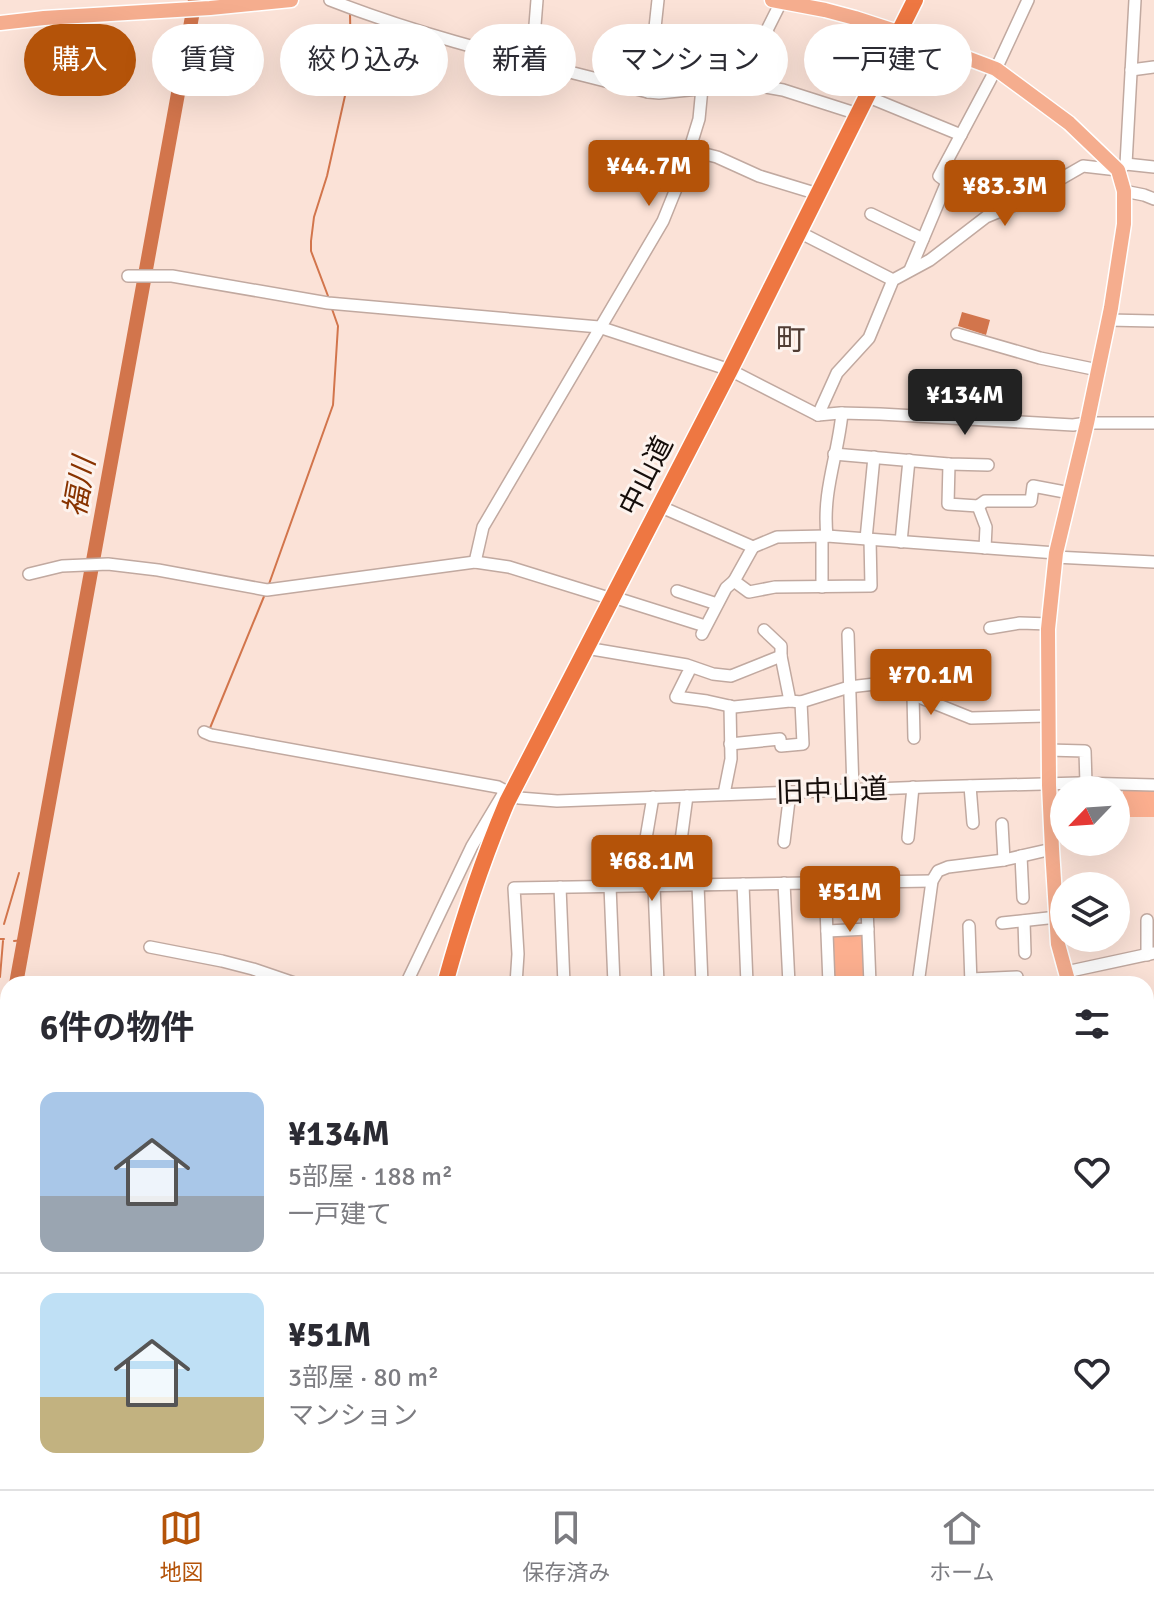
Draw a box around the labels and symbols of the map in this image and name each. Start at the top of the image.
pin: ¥44.7M [584,140,714,208]
pin: ¥83.3M [940,160,1070,228]
district label: 町 [776,322,806,359]
pin: ¥134M [909,369,1021,437]
street label: 中山道 [612,431,680,521]
water label: 福川 [57,451,104,520]
pin: ¥70.1M [866,649,996,717]
street label: 旧中山道 [775,772,889,810]
north arrow [1050,776,1130,856]
pin: ¥68.1M [587,835,717,903]
pin: ¥51M [803,866,897,934]

